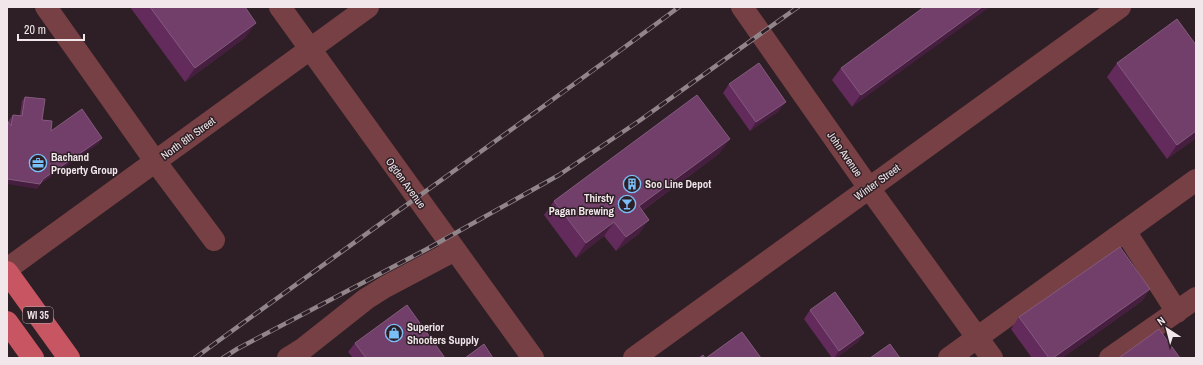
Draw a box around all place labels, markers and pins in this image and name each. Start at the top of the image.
place label: Bachand Property Group [51,150,118,177]
office icon: Bachand Property Group [28,153,48,173]
building icon: Soo Line Depot [622,174,642,194]
place label: Soo Line Depot [645,177,711,191]
place label: Thirsty Pagan Brewing [549,191,614,218]
bar icon: Thirsty Pagan Brewing [617,194,637,214]
place label: Superior Shooters Supply [407,320,479,347]
shop icon: Superior Shooters Supply [384,323,404,343]

